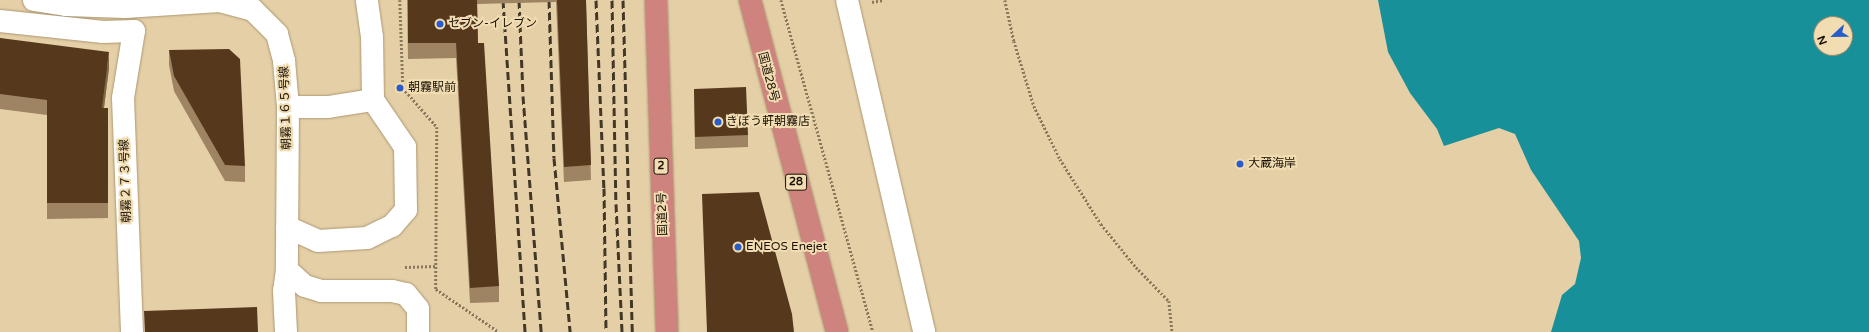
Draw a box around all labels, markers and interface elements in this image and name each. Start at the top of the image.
north arrow [1813,16,1853,56]
place label: セブン-イレブン [448,17,537,31]
marker: セブン-イレブン [435,19,445,29]
text: N [1815,34,1830,47]
street label: 国道28号 [754,50,782,104]
street label: 朝霧１６５号線 [277,66,295,150]
place label: 朝霧駅前 [408,81,456,95]
marker: 朝霧駅前 [395,83,405,93]
place label: きぼう軒朝霧店 [726,115,810,129]
marker: きぼう軒朝霧店 [713,117,723,127]
street label: 朝霧２７３号線 [117,139,135,223]
road number: 2 [653,157,669,175]
place label: 大蔵海岸 [1248,157,1296,171]
marker: 大蔵海岸 [1235,159,1245,169]
road number: 28 [785,173,807,191]
street label: 国道2号 [655,192,671,236]
place label: ENEOS Enejet [746,240,827,254]
marker: ENEOS Enejet [733,242,743,252]

